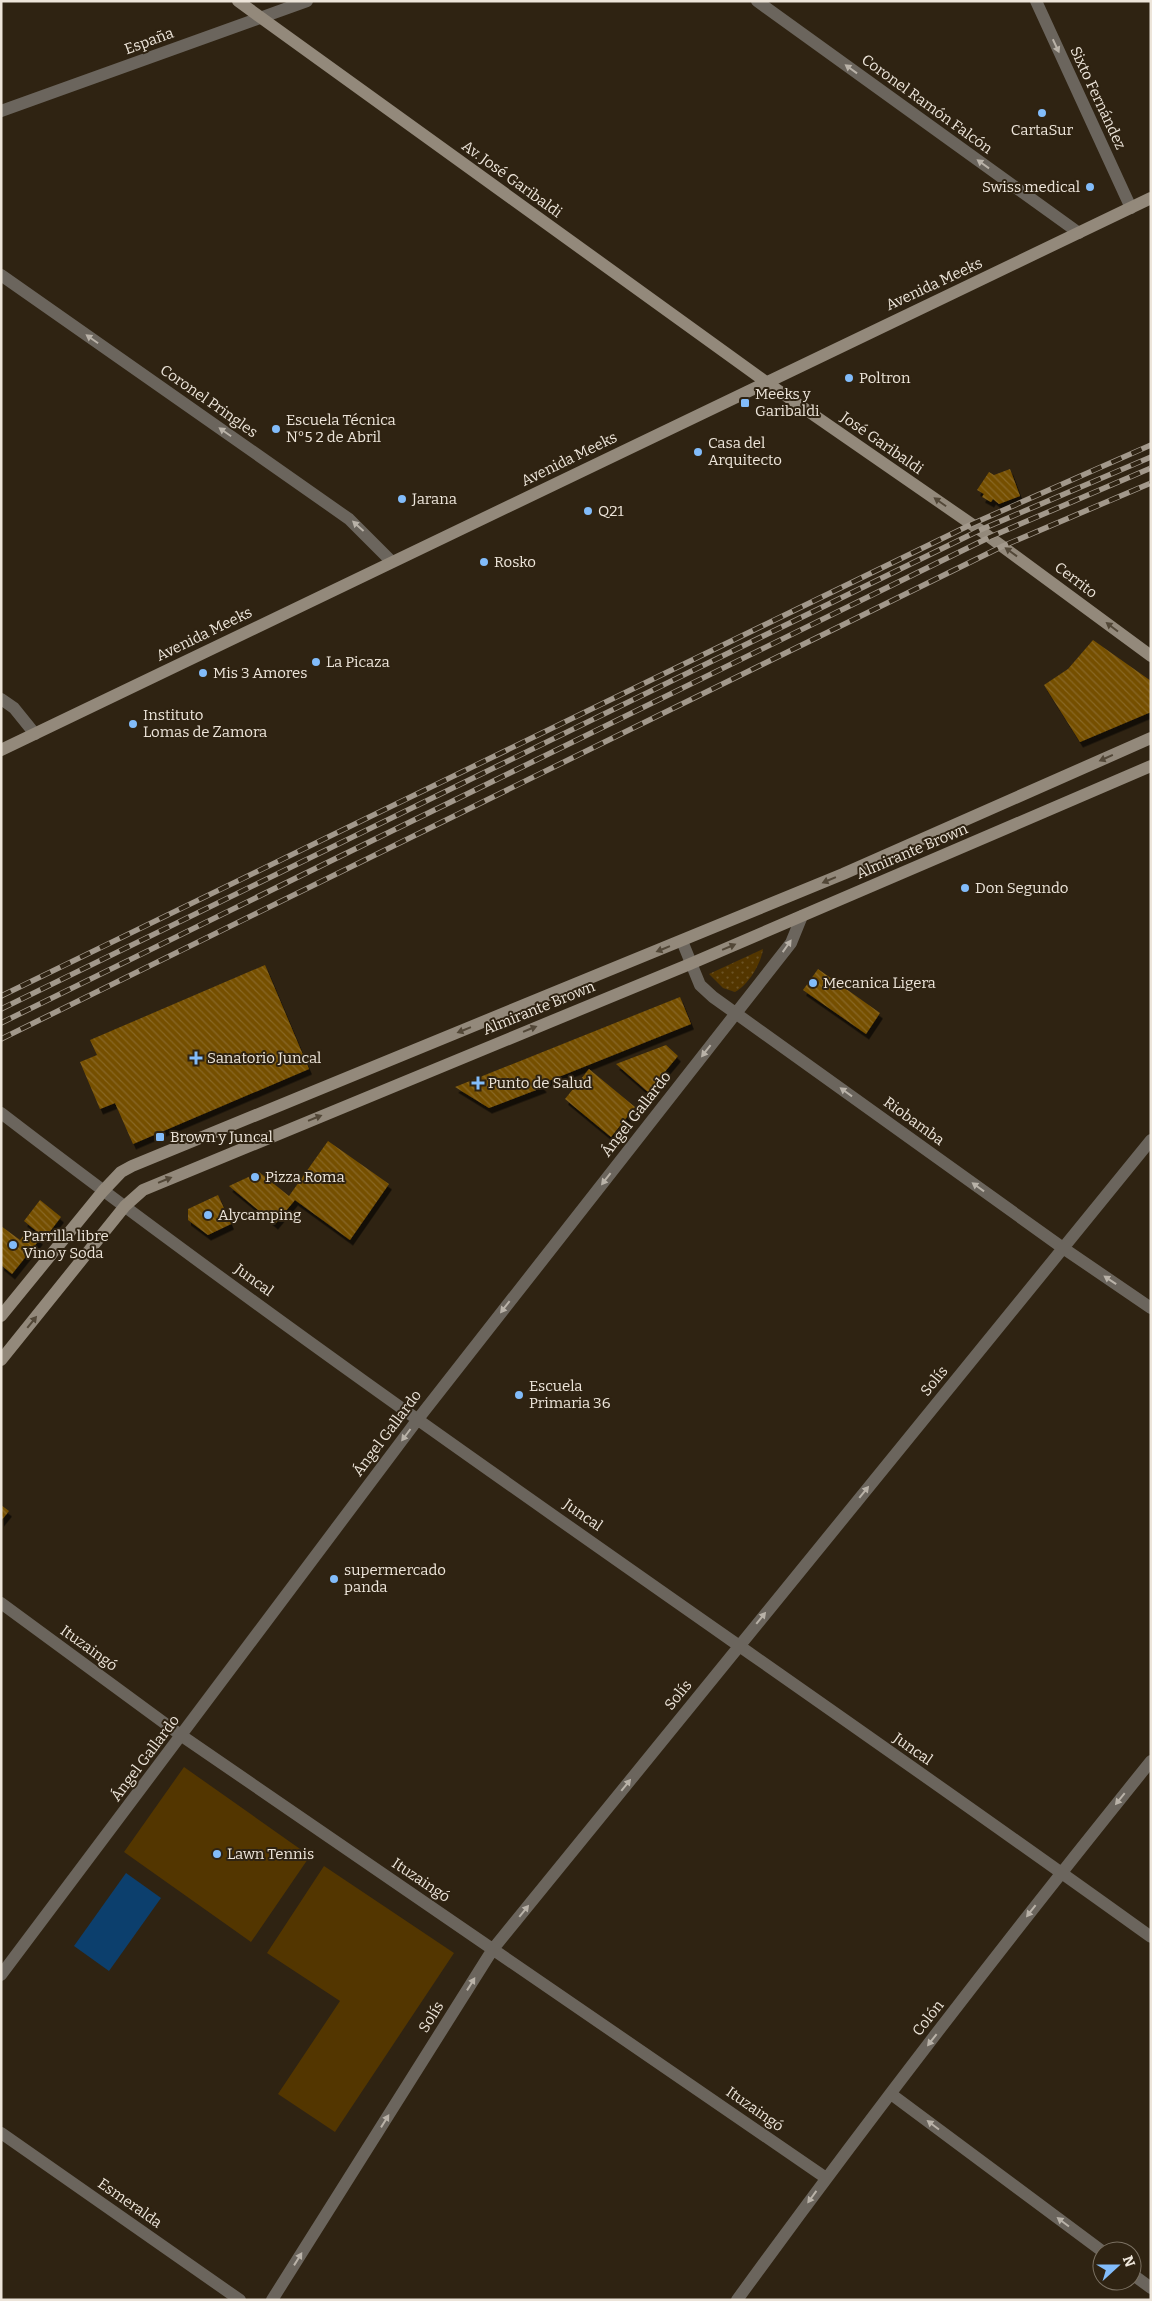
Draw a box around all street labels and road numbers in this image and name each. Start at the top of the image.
street label: España [122,24,176,58]
street label: Sixto Fernández [1066,44,1130,152]
street label: Coronel Ramón Falcón [858,51,996,158]
street label: Av. José Garibaldi [458,137,566,222]
street label: Avenida Meeks [883,254,985,314]
street label: Coronel Pringles [157,361,261,441]
street label: José Garibaldi [837,407,927,478]
street label: Avenida Meeks [518,428,620,490]
street label: Cerrito [1051,558,1101,602]
street label: Avenida Meeks [153,603,255,665]
street label: Almirante Brown [854,819,971,883]
street label: Almirante Brown [480,977,598,1039]
street label: Ángel Gallardo [597,1068,675,1160]
street label: Riobamba [880,1093,948,1149]
street label: Juncal [230,1259,277,1300]
street label: Solís [916,1362,952,1400]
street label: Ángel Gallardo [349,1386,425,1480]
street label: Juncal [559,1495,606,1535]
street label: Ituzaingó [57,1621,121,1675]
street label: Solís [660,1676,696,1714]
street label: Ángel Gallardo [107,1711,183,1805]
street label: Juncal [889,1729,936,1769]
street label: Ituzaingó [389,1854,453,1906]
street label: Colón [908,1996,948,2039]
street label: Solís [415,1998,447,2036]
street label: Ituzaingó [723,2083,787,2135]
street label: Esmeralda [94,2174,166,2232]

